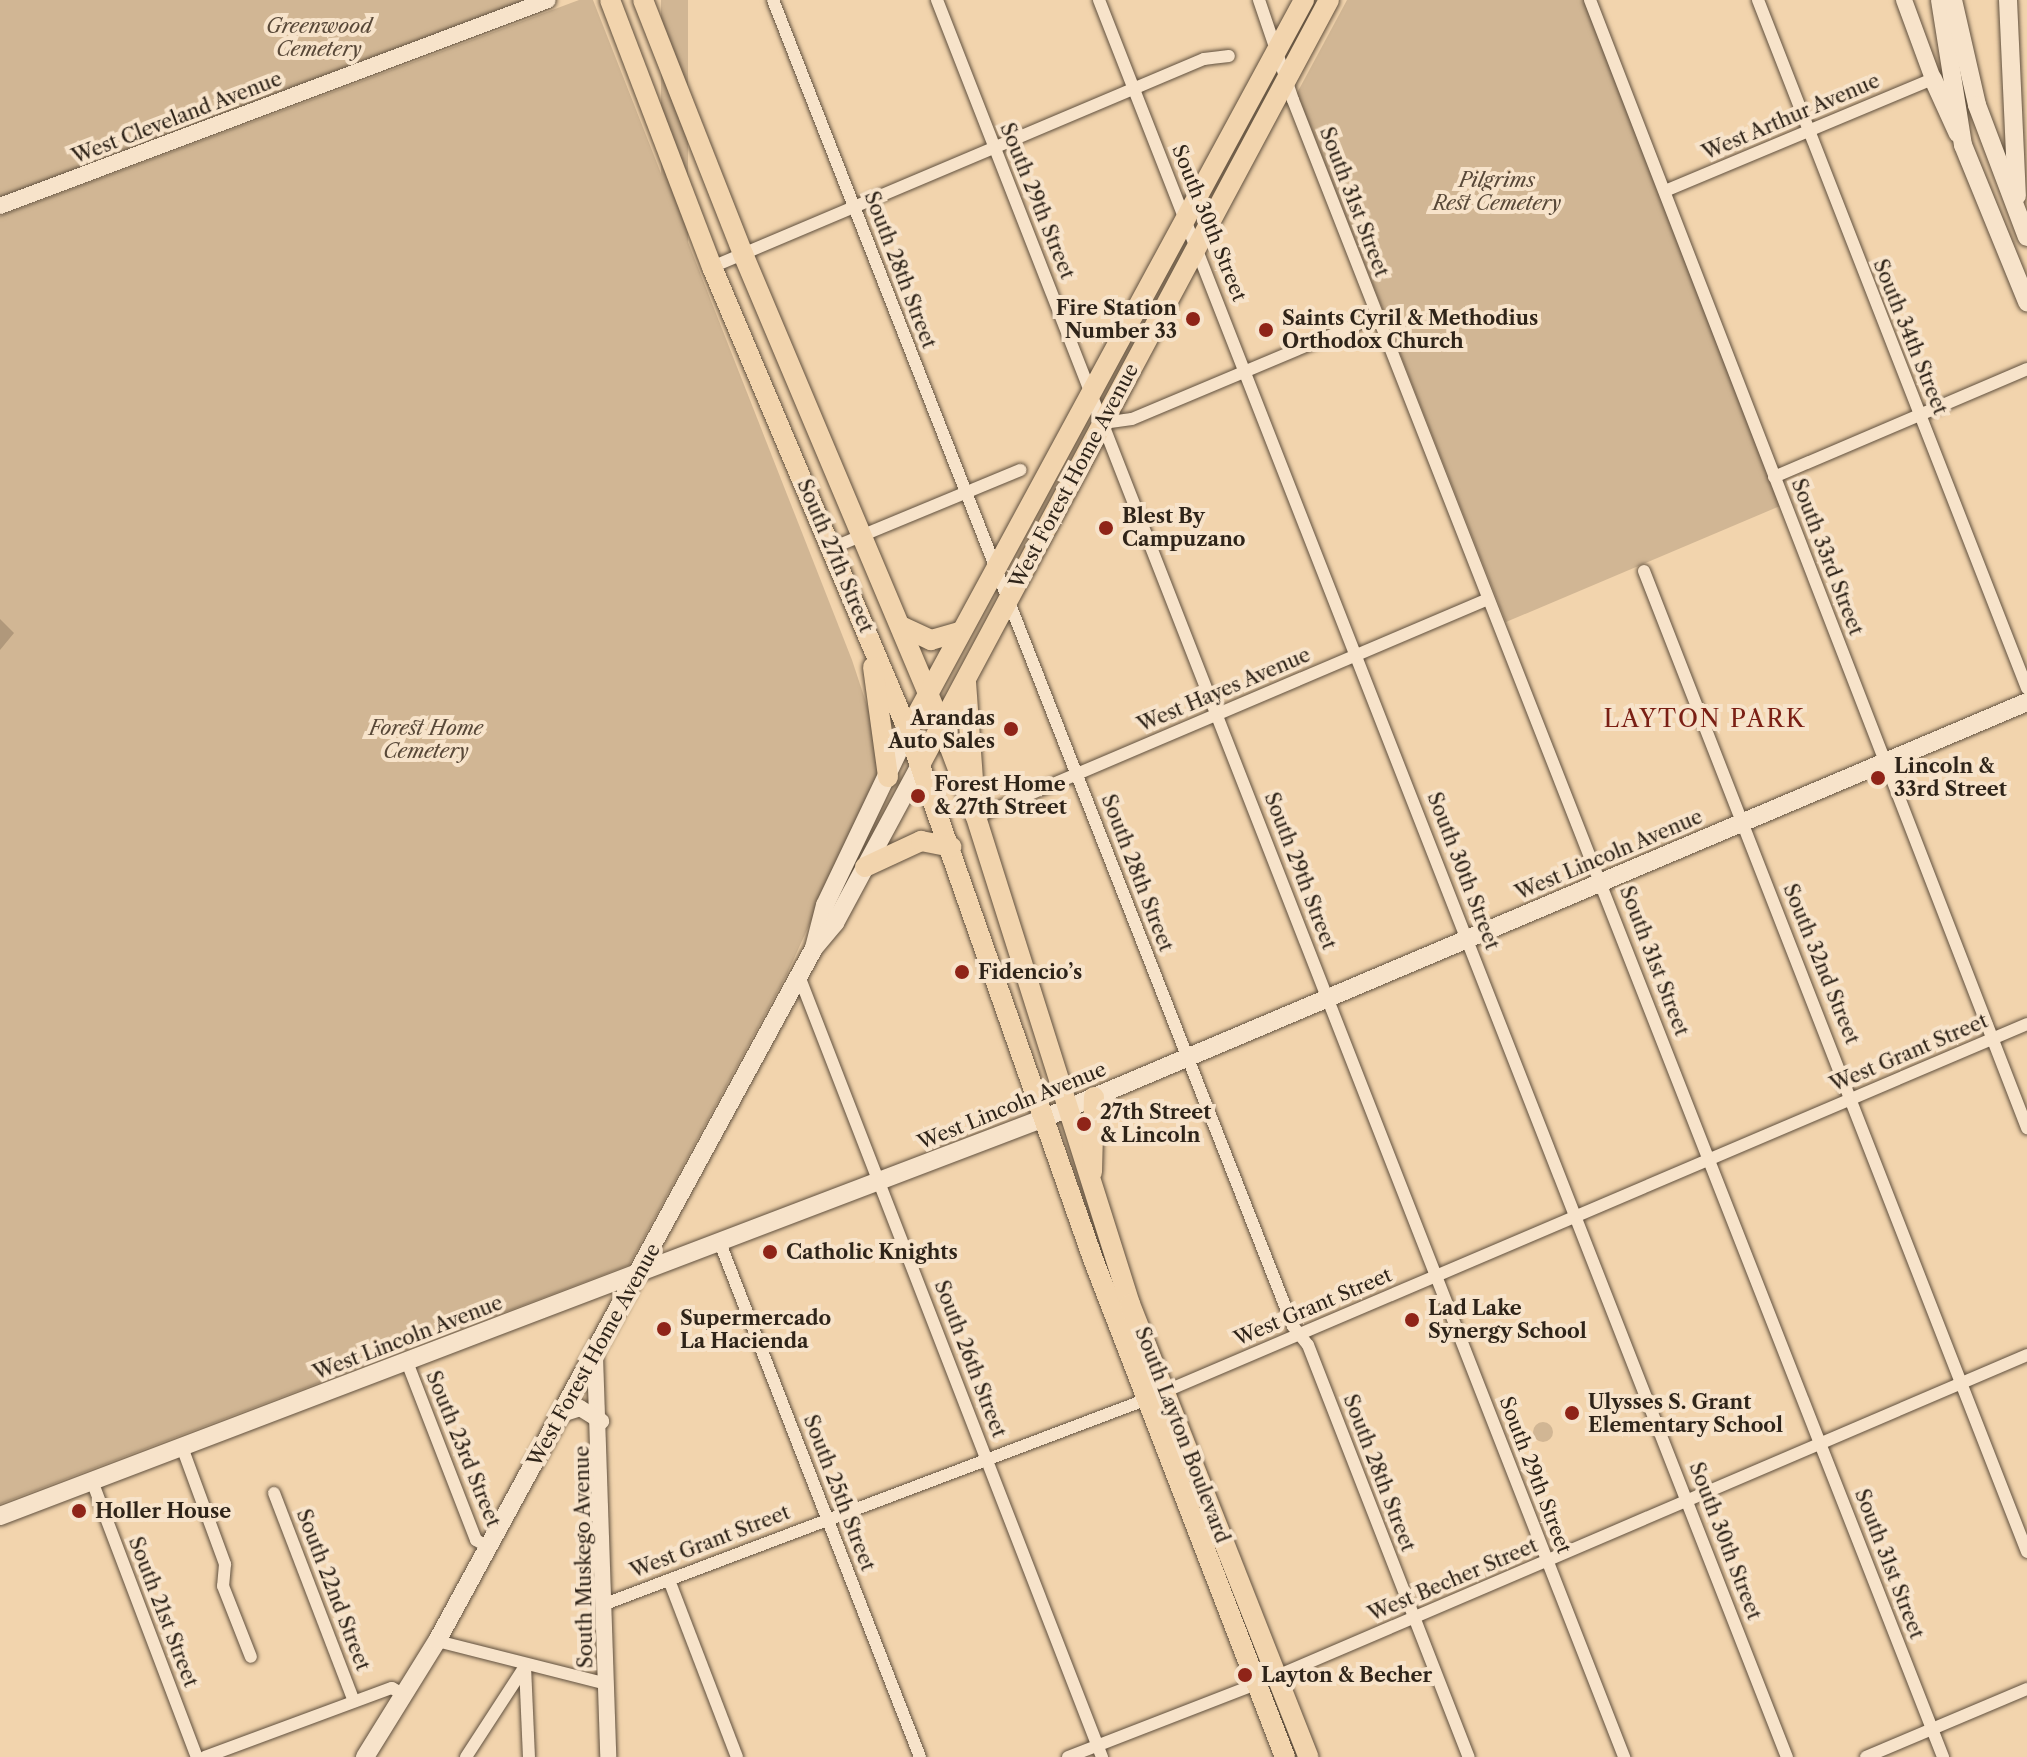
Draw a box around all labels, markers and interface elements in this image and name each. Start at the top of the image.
park label: Greenwood Cemetery [266,15,372,62]
street label: West Cleveland Avenue [68,67,286,169]
street label: West Arthur Avenue [1698,68,1884,166]
street label: South 29th Street [995,119,1079,283]
street label: South 31st Street [1314,124,1394,280]
street label: South 30th Street [1167,141,1251,305]
park label: Pilgrims Rest Cemetery [1433,168,1561,215]
street label: South 28th Street [859,188,941,352]
street label: South 34th Street [1868,256,1952,418]
place label: Fire Station Number 33 [1056,296,1177,343]
place label: Saints Cyril & Methodius Orthodox Church [1282,306,1538,353]
marker: Fire Station Number 33 [1184,310,1202,328]
marker: Saints Cyril & Methodius Orthodox Church [1257,321,1275,339]
street label: West Forest Home Avenue [1004,359,1144,593]
street label: South 33rd Street [1786,475,1868,639]
street label: South 27th Street [792,476,878,636]
place label: Blest By Campuzano [1122,504,1246,551]
marker: Blest By Campuzano [1097,519,1115,537]
street label: West Hayes Avenue [1134,643,1314,737]
district label: LAYTON PARK [1603,705,1807,733]
place label: Arandas Auto Sales [888,706,995,753]
park label: Forest Home Cemetery [369,716,483,763]
marker: Arandas Auto Sales [1002,720,1020,738]
place label: Lincoln & 33rd Street [1894,754,2007,801]
marker: Lincoln & 33rd Street [1869,769,1887,787]
place label: Forest Home & 27th Street [934,772,1067,819]
marker: Forest Home & 27th Street [909,787,927,805]
street label: South 29th Street [1259,789,1341,953]
street label: South 30th Street [1422,789,1504,953]
street label: South 28th Street [1096,791,1178,955]
street label: West Lincoln Avenue [1511,805,1707,905]
street label: South 32nd Street [1778,880,1864,1048]
street label: South 31st Street [1614,883,1694,1039]
place label: Fidencio’s [978,960,1082,984]
marker: Fidencio’s [953,963,971,981]
street label: West Grant Street [1827,1009,1991,1097]
street label: West Lincoln Avenue [914,1057,1110,1155]
place label: 27th Street & Lincoln [1100,1100,1211,1147]
marker: 27th Street & Lincoln [1075,1115,1093,1133]
street label: West Forest Home Avenue [522,1239,666,1471]
place label: Catholic Knights [786,1240,958,1264]
marker: Catholic Knights [761,1243,779,1261]
street label: West Grant Street [1231,1263,1395,1351]
street label: South 26th Street [929,1277,1011,1441]
street label: West Lincoln Avenue [310,1291,506,1385]
place label: Lad Lake Synergy School [1428,1296,1587,1343]
place label: Supermercado La Hacienda [680,1306,831,1353]
marker: Lad Lake Synergy School [1403,1311,1421,1329]
marker: Supermercado La Hacienda [655,1320,673,1338]
street label: South Layton Boulevard [1130,1324,1234,1546]
street label: South 23rd Street [421,1367,505,1531]
place label: Ulysses S. Grant Elementary School [1588,1390,1784,1437]
street label: South 28th Street [1338,1391,1420,1555]
street label: South 29th Street [1494,1393,1576,1557]
marker: Ulysses S. Grant Elementary School [1563,1404,1581,1422]
street label: South 25th Street [798,1411,880,1575]
street label: South Muskego Avenue [570,1445,598,1669]
street label: South 30th Street [1684,1459,1766,1623]
street label: South 31st Street [1849,1486,1929,1642]
place label: Holler House [95,1499,231,1523]
street label: West Grant Street [627,1501,793,1583]
marker: Holler House [70,1502,88,1520]
street label: South 22nd Street [291,1506,375,1674]
street label: South 21st Street [123,1533,203,1691]
street label: West Becher Street [1364,1533,1542,1627]
place label: Layton & Becher [1261,1663,1432,1687]
marker: Layton & Becher [1236,1666,1254,1684]

